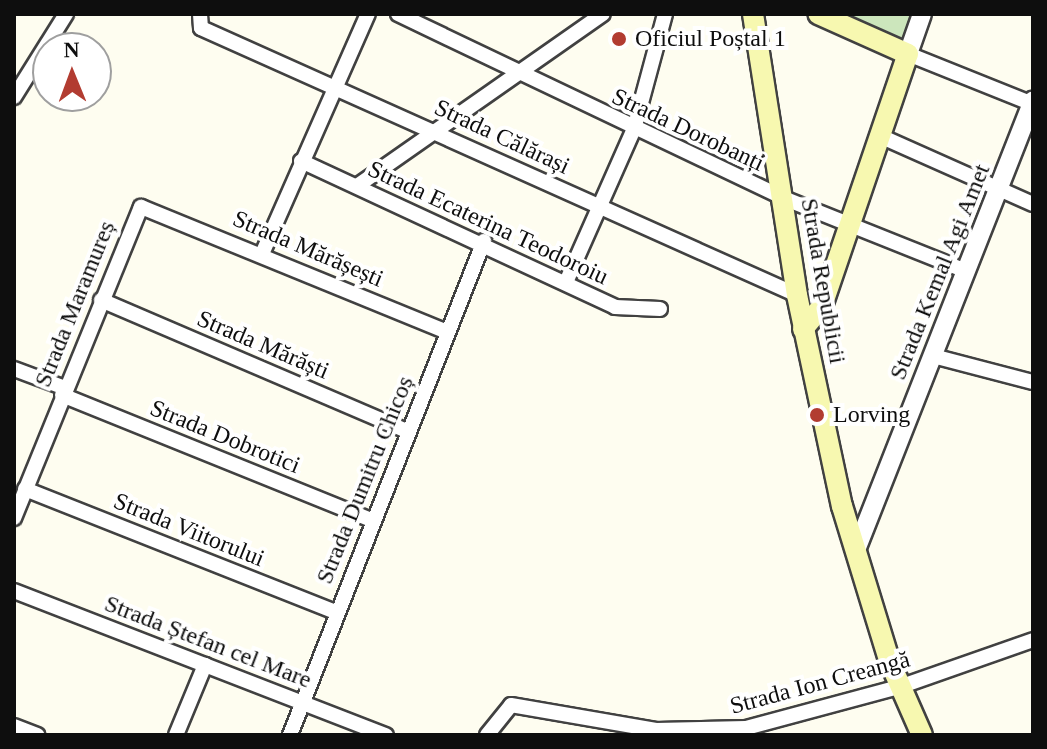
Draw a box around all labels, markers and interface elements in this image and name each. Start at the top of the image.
place label: Oficiul Poștal 1 [635,25,786,53]
marker: Oficiul Poștal 1 [610,30,628,48]
north arrow [32,32,112,112]
text: N [63,37,80,62]
street label: Strada Dorobanți [607,82,769,178]
street label: Strada Călărași [430,93,574,181]
street label: Strada Ecaterina Teodoroiu [363,155,613,291]
street label: Strada Kemal Agi Amet [883,159,997,385]
street label: Strada Republicii [794,196,852,366]
street label: Strada Mărășești [228,204,388,294]
street label: Strada Maramureș [29,217,121,391]
street label: Strada Mărăști [193,304,333,386]
street label: Strada Dumitru Chicoș [310,372,420,588]
street label: Strada Dobrotici [146,394,304,480]
place label: Lorving [833,401,910,429]
marker: Lorving [808,406,826,424]
street label: Strada Viitorului [109,487,269,573]
street label: Strada Ștefan cel Mare [101,589,315,695]
street label: Strada Ion Creangă [727,645,913,721]

